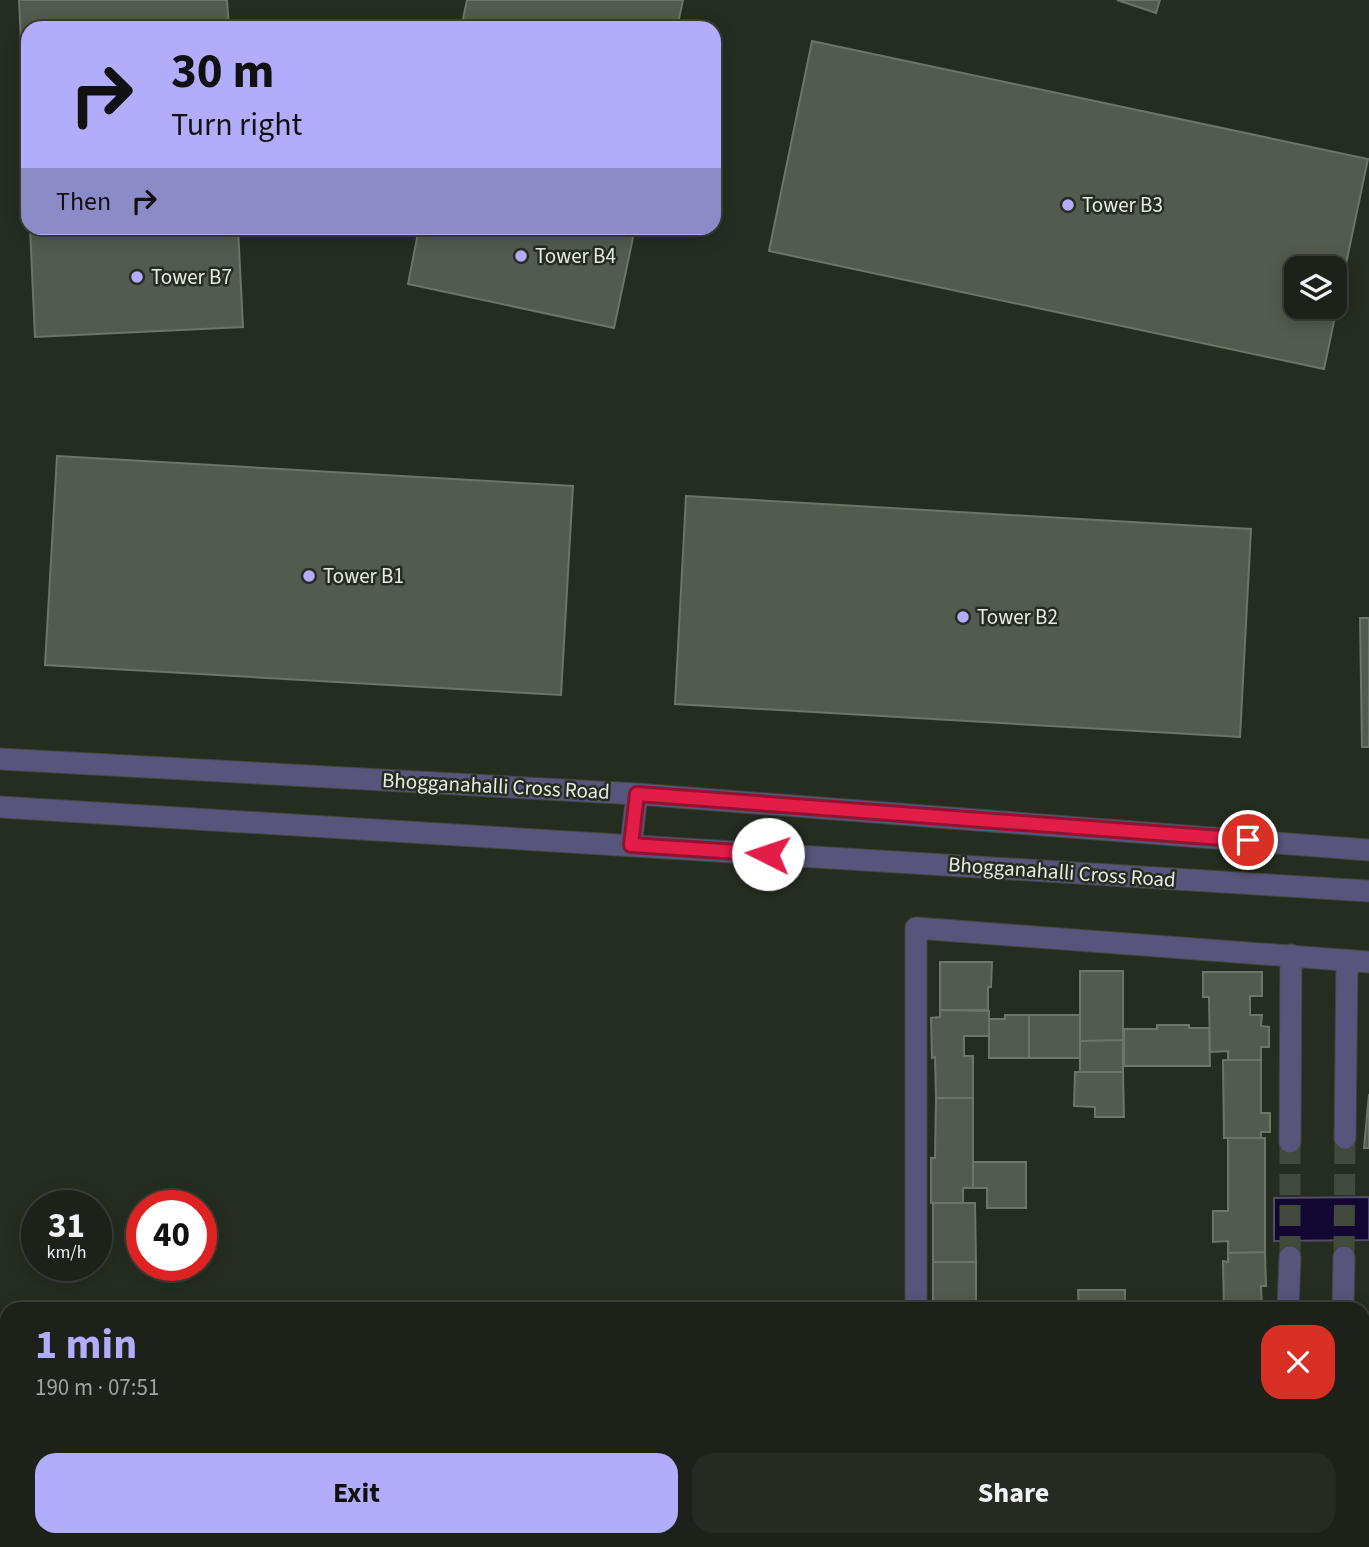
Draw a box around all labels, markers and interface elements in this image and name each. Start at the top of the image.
text: 30 m [171,37,275,107]
icon: right [56,49,147,140]
text: Turn right [171,102,302,148]
icon: right [125,182,163,220]
text: Then [56,183,111,220]
place label: Tower B3 [1082,190,1163,220]
marker: Tower B3 [1060,197,1076,213]
place label: Tower B4 [535,241,616,271]
marker: Tower B4 [513,248,529,264]
map controls [1284,256,1347,319]
button: layers [1284,256,1347,319]
place label: Tower B7 [151,262,232,292]
marker: Tower B7 [129,269,145,285]
place label: Tower B1 [323,561,404,591]
marker: Tower B1 [301,568,317,584]
place label: Tower B2 [977,602,1058,632]
marker: Tower B2 [955,609,971,625]
street label: Bhogganahalli Cross Road [381,765,611,807]
pin [1218,810,1278,870]
position arrow [731,817,805,891]
icon: arrive [1229,821,1267,859]
street label: Bhogganahalli Cross Road [947,849,1177,895]
speed limit sign: 40 [126,1190,217,1281]
text: 31 [48,1201,85,1251]
text: km/h [47,1240,86,1265]
text: 1 min [35,1315,137,1375]
button: close [1261,1325,1335,1399]
text: 190 m · 07:51 [35,1371,159,1404]
button: Exit [35,1453,678,1533]
button: Share [692,1453,1335,1533]

